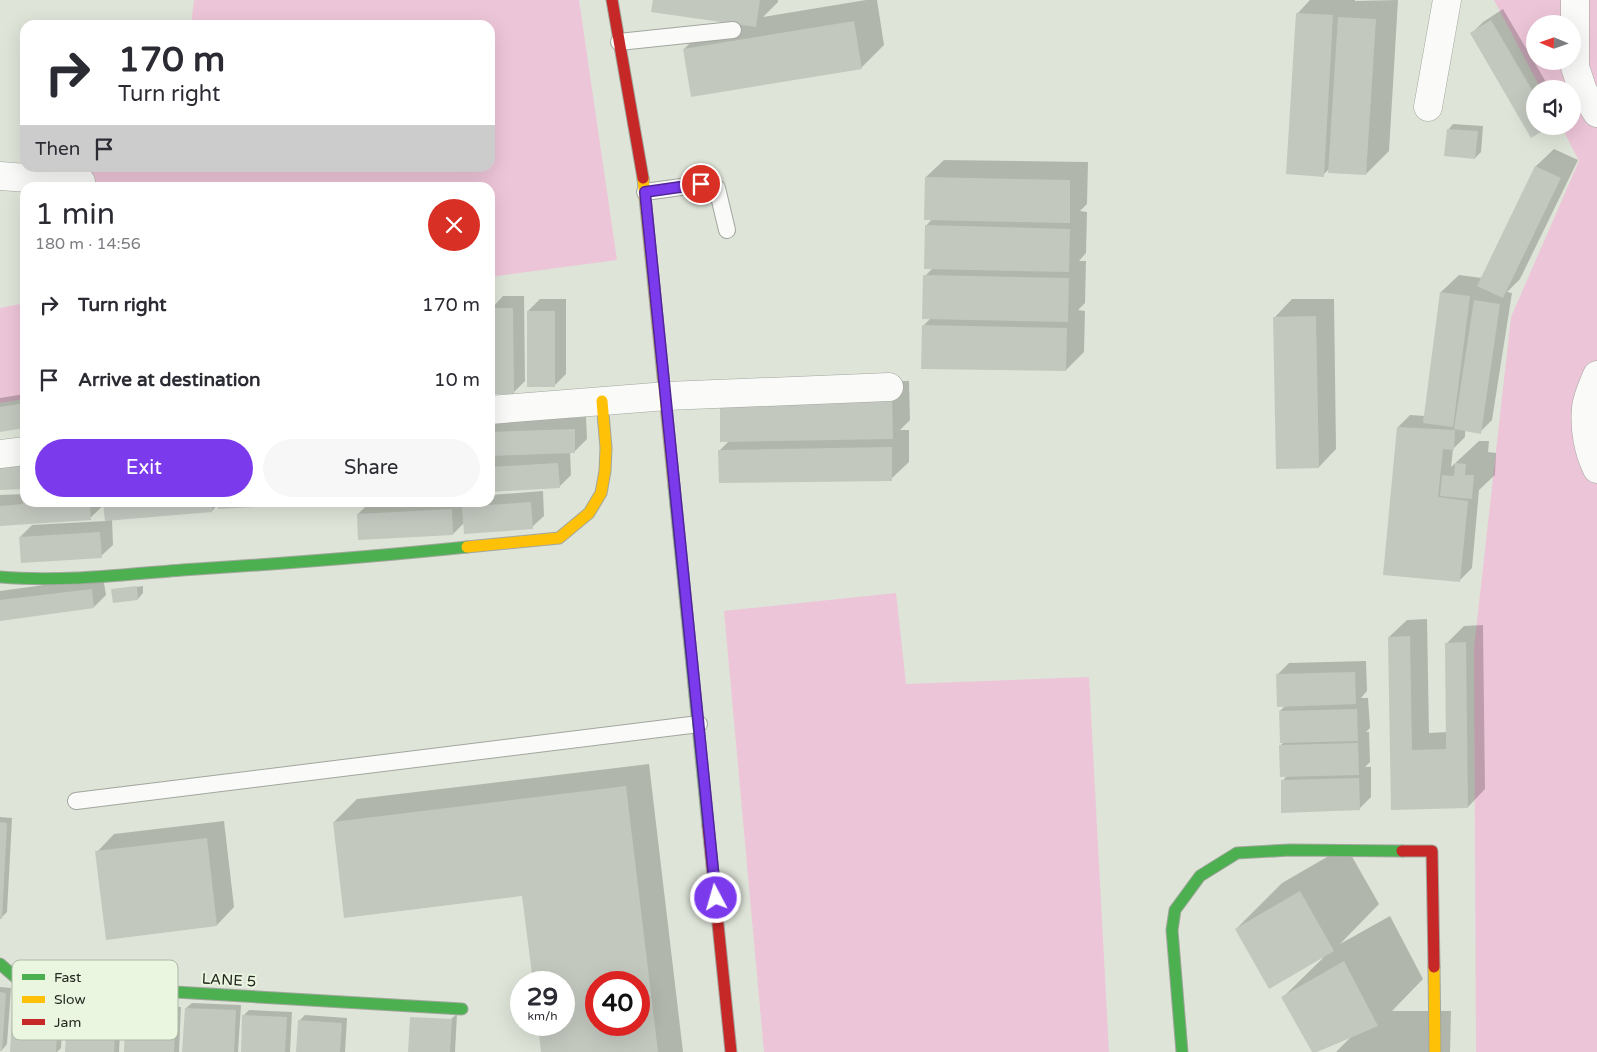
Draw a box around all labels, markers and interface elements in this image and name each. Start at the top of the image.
north arrow [1526,15,1581,70]
map controls [1526,15,1581,135]
text: 170 m [118,39,225,81]
icon: right [35,40,100,105]
button: sound [1526,80,1581,135]
text: Turn right [118,81,220,107]
icon: arrive [90,135,118,163]
text: Then [35,138,80,160]
pin [680,163,722,205]
icon: arrive [687,170,715,198]
text: 1 min [35,196,115,233]
button: close [428,199,480,251]
text: 180 m · 14:56 [35,234,141,254]
icon: right [35,291,63,319]
text: Turn right [78,294,166,316]
text: 170 m [422,294,480,316]
icon: arrive [35,366,63,394]
text: Arrive at destination [78,369,261,391]
text: 10 m [434,369,480,391]
button: Exit [35,439,253,497]
button: Share [263,439,480,497]
position arrow [689,871,741,923]
legend [12,960,178,1040]
text: Fast [54,969,82,986]
street label: LANE 5 [201,970,257,990]
speed limit sign: 40 [585,971,650,1036]
text: 29 [527,982,558,1012]
text: Slow [54,991,86,1008]
text: km/h [527,1009,558,1023]
text: Jam [54,1014,81,1031]

